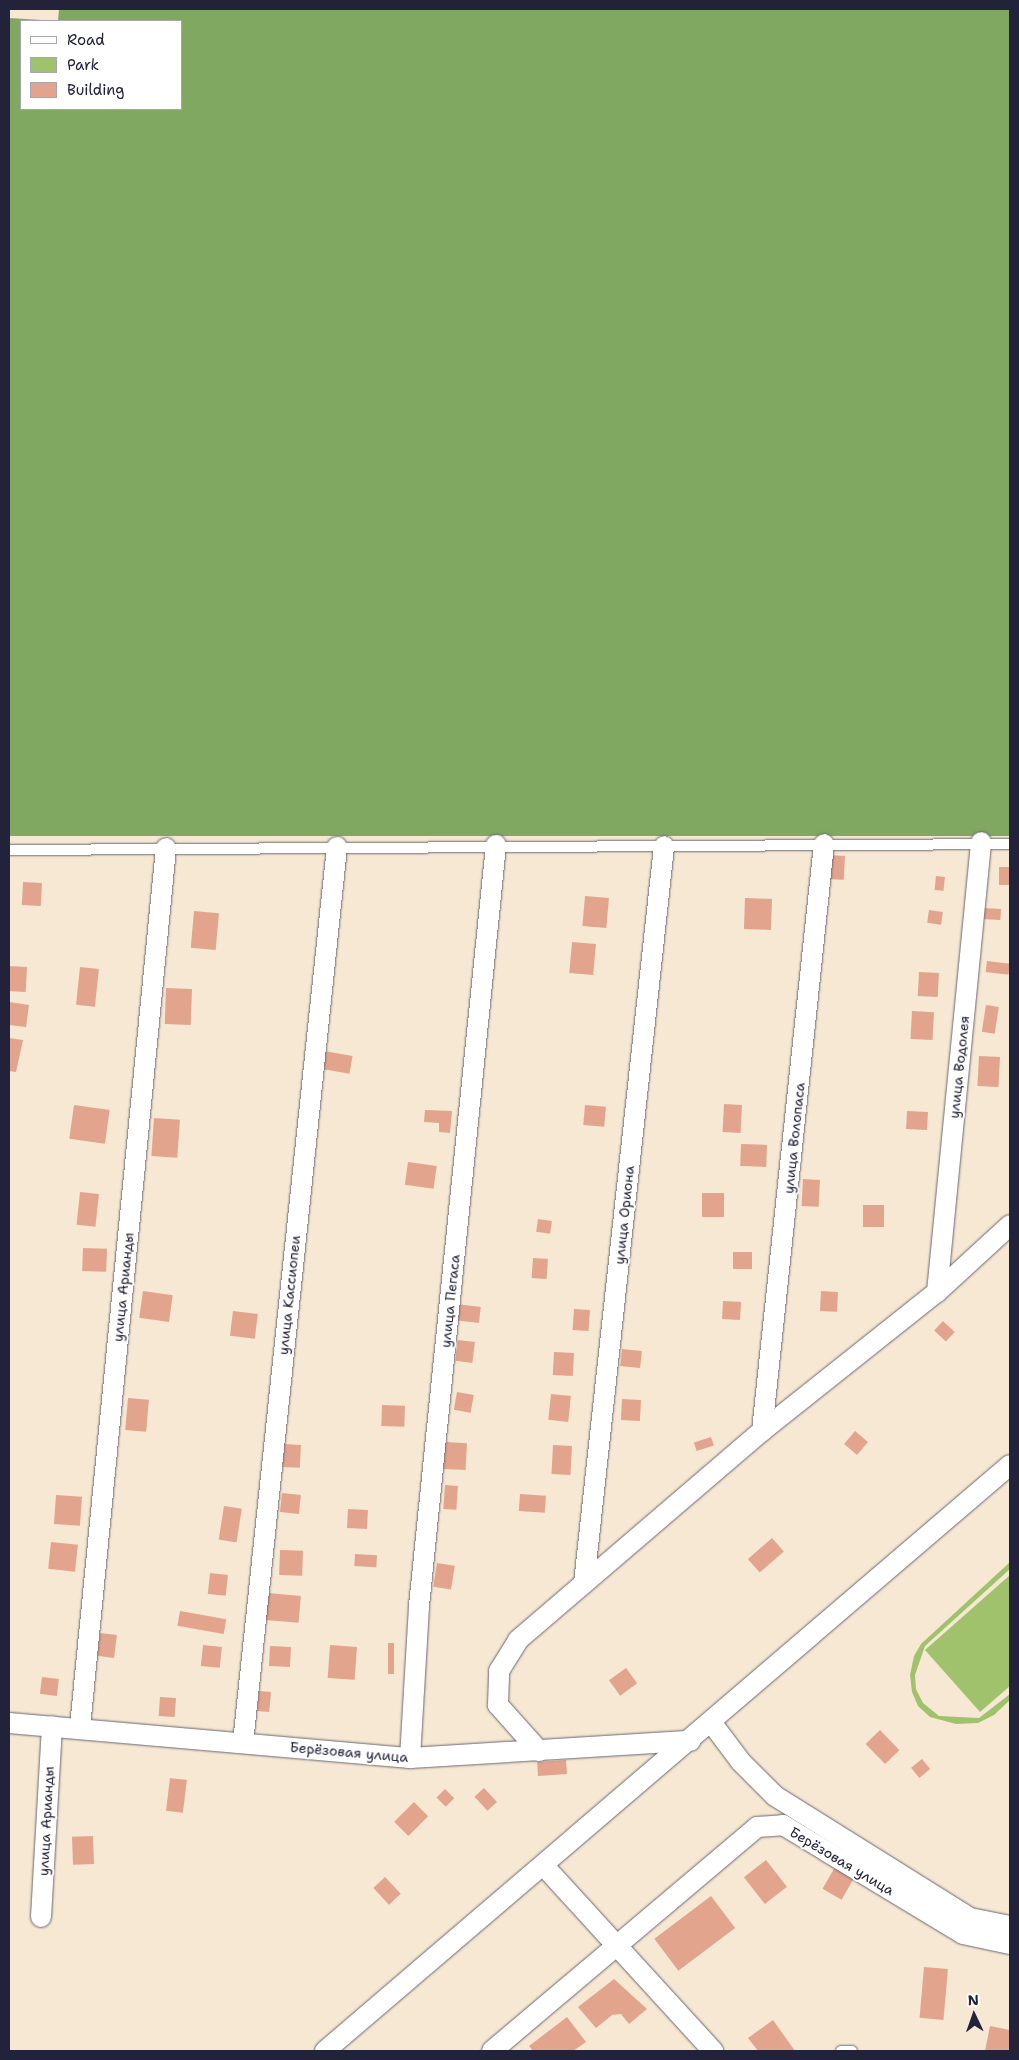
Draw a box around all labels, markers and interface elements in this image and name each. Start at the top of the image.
legend [20,20,182,110]
text: Road [67,30,105,50]
text: Park [67,55,99,75]
text: Building [67,80,124,100]
street label: улица Водолея [945,1015,973,1119]
street label: улица Волопаса [780,1082,808,1194]
street label: улица Ориона [610,1165,638,1265]
street label: улица Арианды [109,1232,137,1342]
street label: улица Кассиопеи [274,1234,304,1356]
street label: улица Пегаса [437,1254,463,1348]
street label: Берёзовая улица [289,1738,409,1766]
street label: улица Арианды [35,1766,57,1876]
street label: Берёзовая улица [787,1823,897,1899]
north arrow [949,1990,999,2040]
text: N [967,1991,979,2009]

